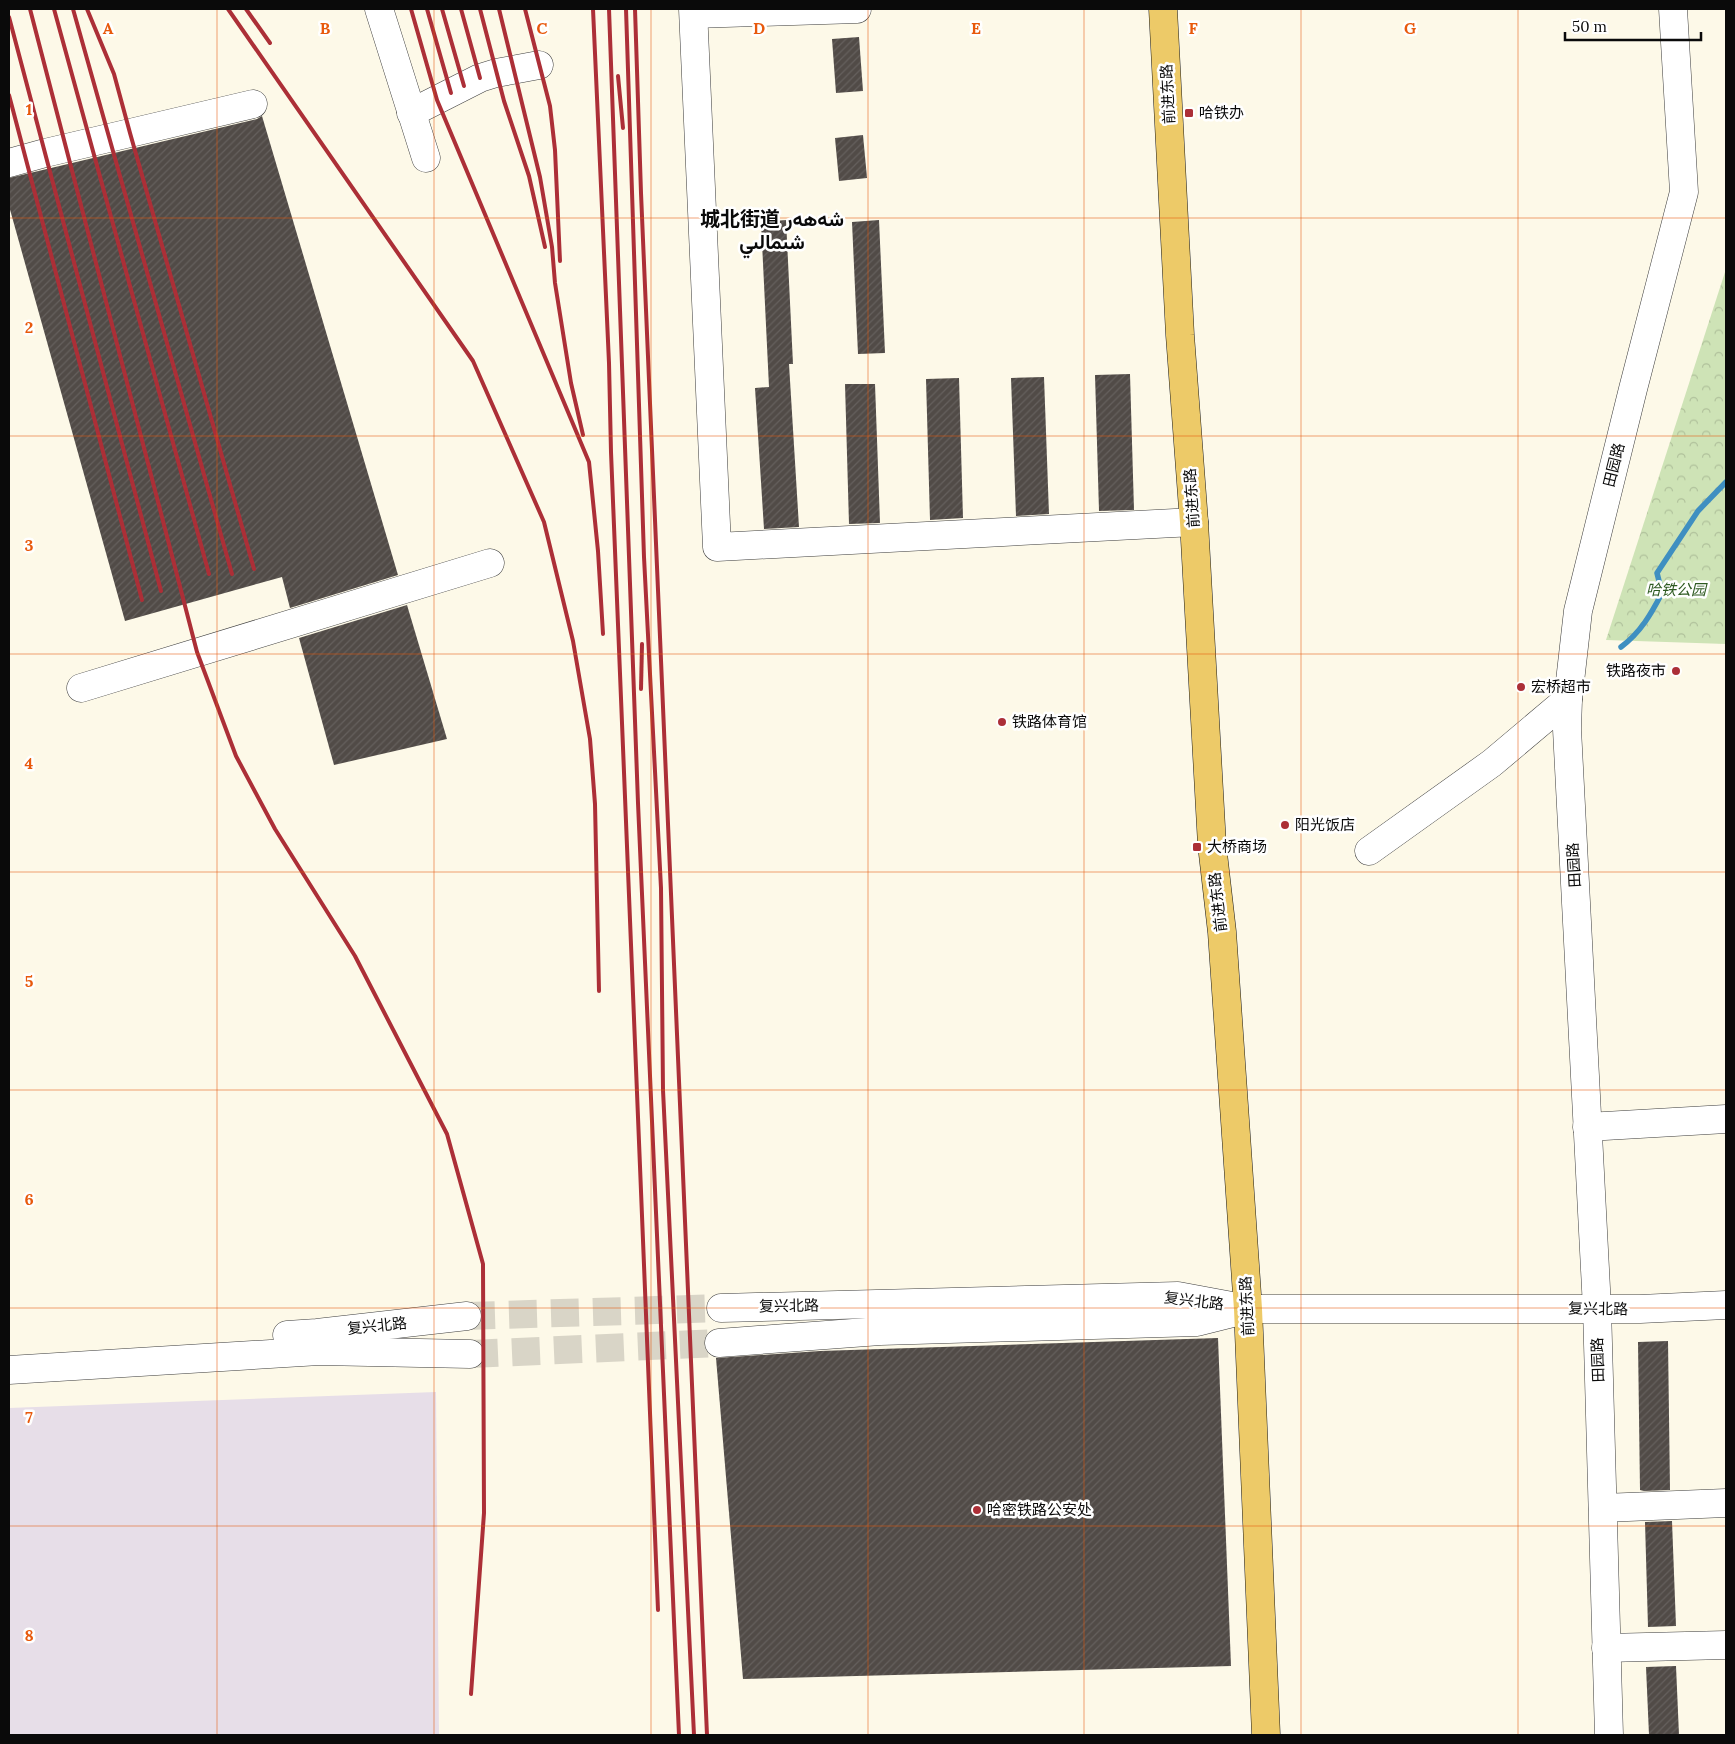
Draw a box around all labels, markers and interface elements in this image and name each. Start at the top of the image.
scale bar [1565,10,1701,42]
text: 50 m [1572,17,1607,36]
text: A [103,18,114,38]
text: B [320,18,331,38]
text: C [536,18,548,38]
text: D [753,18,765,38]
text: E [971,18,981,38]
text: F [1188,18,1198,38]
text: G [1404,18,1416,38]
street label: 前进东路 [1156,64,1179,124]
text: 1 [26,99,32,119]
place label: 哈铁办 [1199,103,1244,122]
marker: 哈铁办 [1183,107,1195,119]
district label: 城北街道 شەھەر شىمالىي [700,206,844,259]
text: 2 [25,317,33,337]
street label: 田园路 [1599,441,1628,489]
street label: 前进东路 [1180,467,1203,529]
text: 3 [25,535,34,555]
park label: 哈铁公园 [1646,580,1708,599]
place label: 铁路夜市 [1606,661,1666,680]
marker: 铁路夜市 [1670,665,1682,677]
place label: 宏桥超市 [1531,677,1591,696]
marker: 宏桥超市 [1515,681,1527,693]
place label: 铁路体育馆 [1012,712,1087,731]
marker: 铁路体育馆 [996,716,1008,728]
text: 4 [25,753,34,773]
place label: 阳光饭店 [1295,815,1355,834]
marker: 阳光饭店 [1279,819,1291,831]
place label: 大桥商场 [1207,837,1267,856]
marker: 大桥商场 [1191,841,1203,853]
street label: 田园路 [1563,842,1584,888]
street label: 前进东路 [1204,871,1231,933]
text: 5 [25,971,34,991]
text: 6 [24,1189,34,1209]
street label: 前进东路 [1235,1276,1258,1336]
street label: 复兴北路 [1163,1287,1225,1314]
street label: 复兴北路 [759,1295,819,1316]
street label: 复兴北路 [1568,1298,1628,1319]
street label: 复兴北路 [346,1313,408,1338]
street label: 田园路 [1587,1337,1608,1383]
text: 7 [25,1407,33,1427]
place label: 哈密铁路公安处 [987,1500,1092,1519]
marker: 哈密铁路公安处 [971,1504,983,1516]
text: 8 [24,1625,34,1645]

